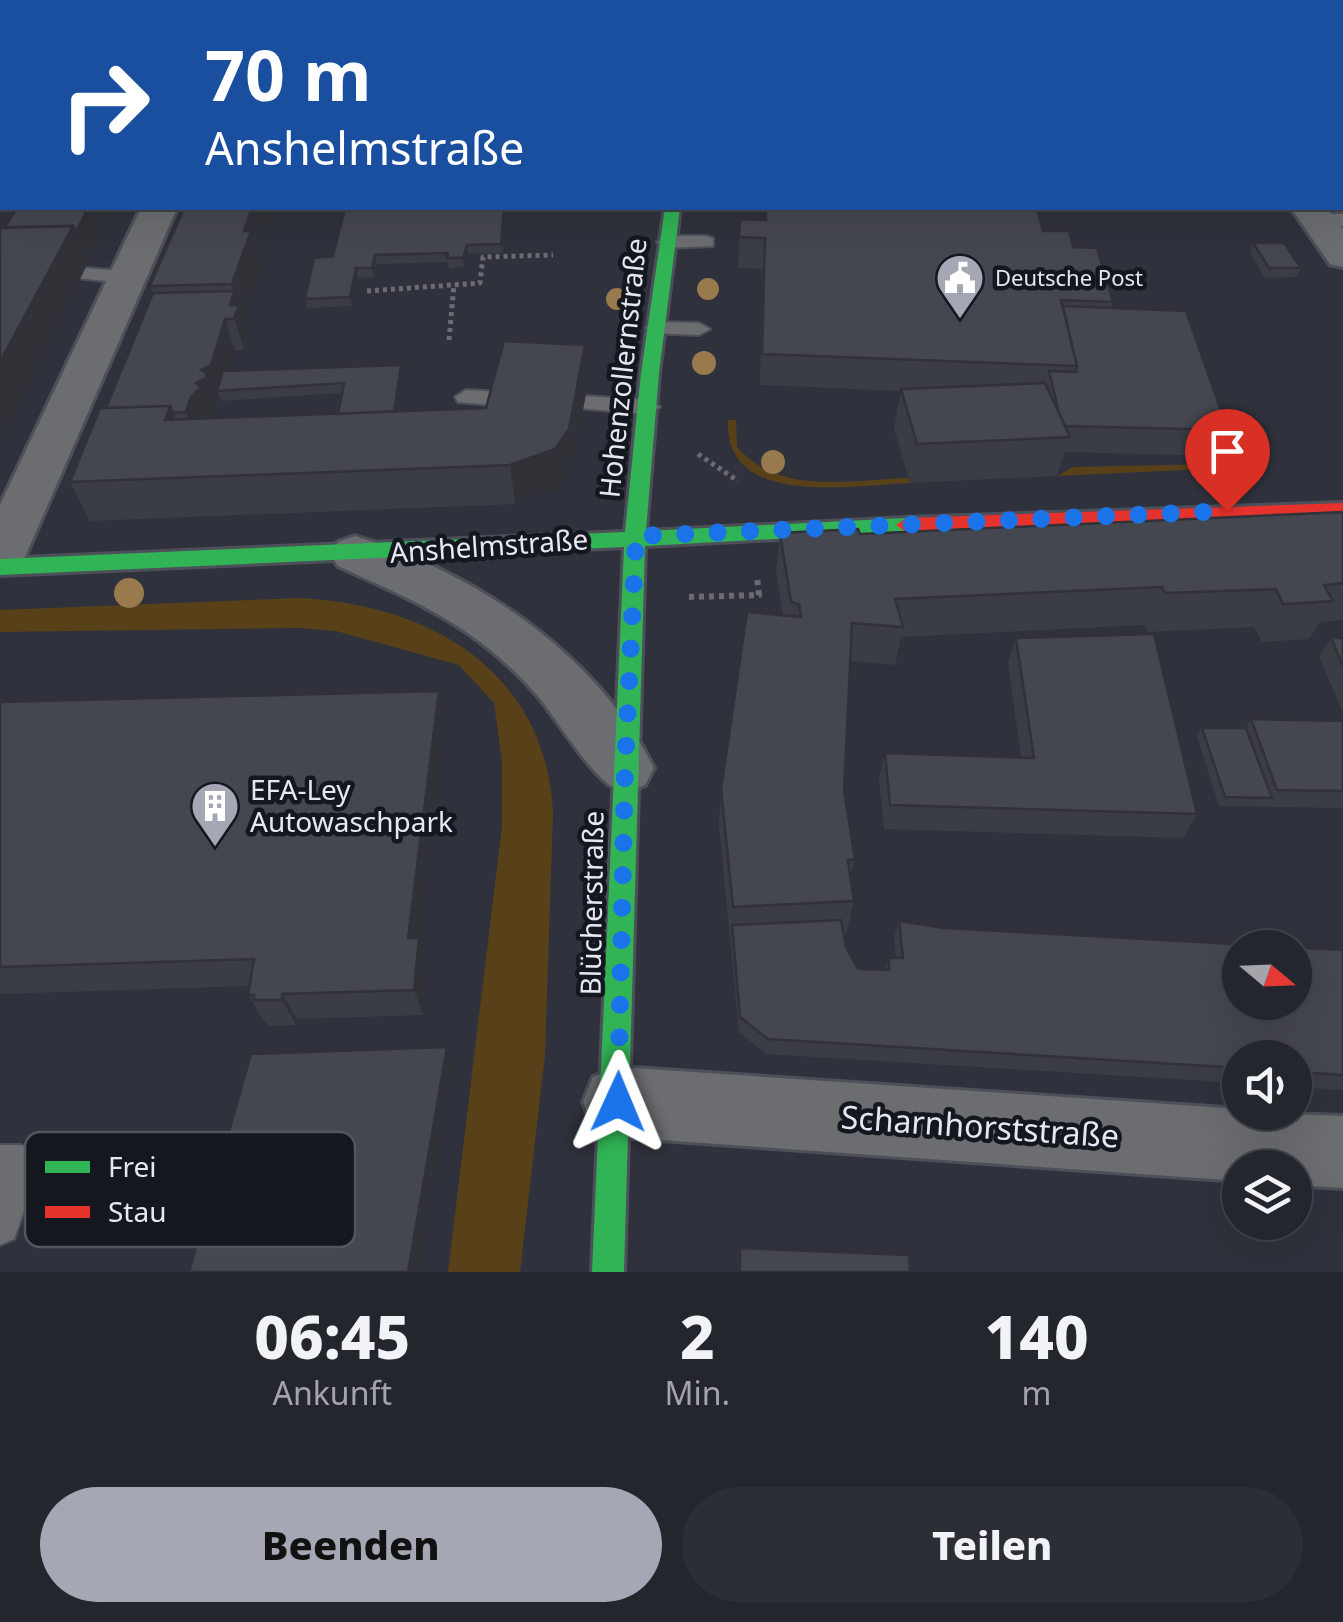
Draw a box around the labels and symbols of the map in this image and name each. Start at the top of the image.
street label: Hohenzollernstraße [589,236,655,500]
public building icon: Deutsche Post [934,252,986,320]
place label: Deutsche Post [995,262,1143,292]
pin [1185,409,1270,512]
street label: Anshelmstraße [388,519,589,571]
place label: EFA-Ley Autowaschpark [250,770,453,840]
building icon: EFA-Ley Autowaschpark [189,780,241,848]
street label: Blücherstraße [570,810,612,996]
north arrow [1222,930,1312,1020]
position arrow [566,1050,670,1154]
street label: Scharnhorststraße [840,1094,1121,1157]
legend [25,1132,355,1247]
text: Frei [108,1147,157,1185]
text: Stau [108,1192,167,1230]

